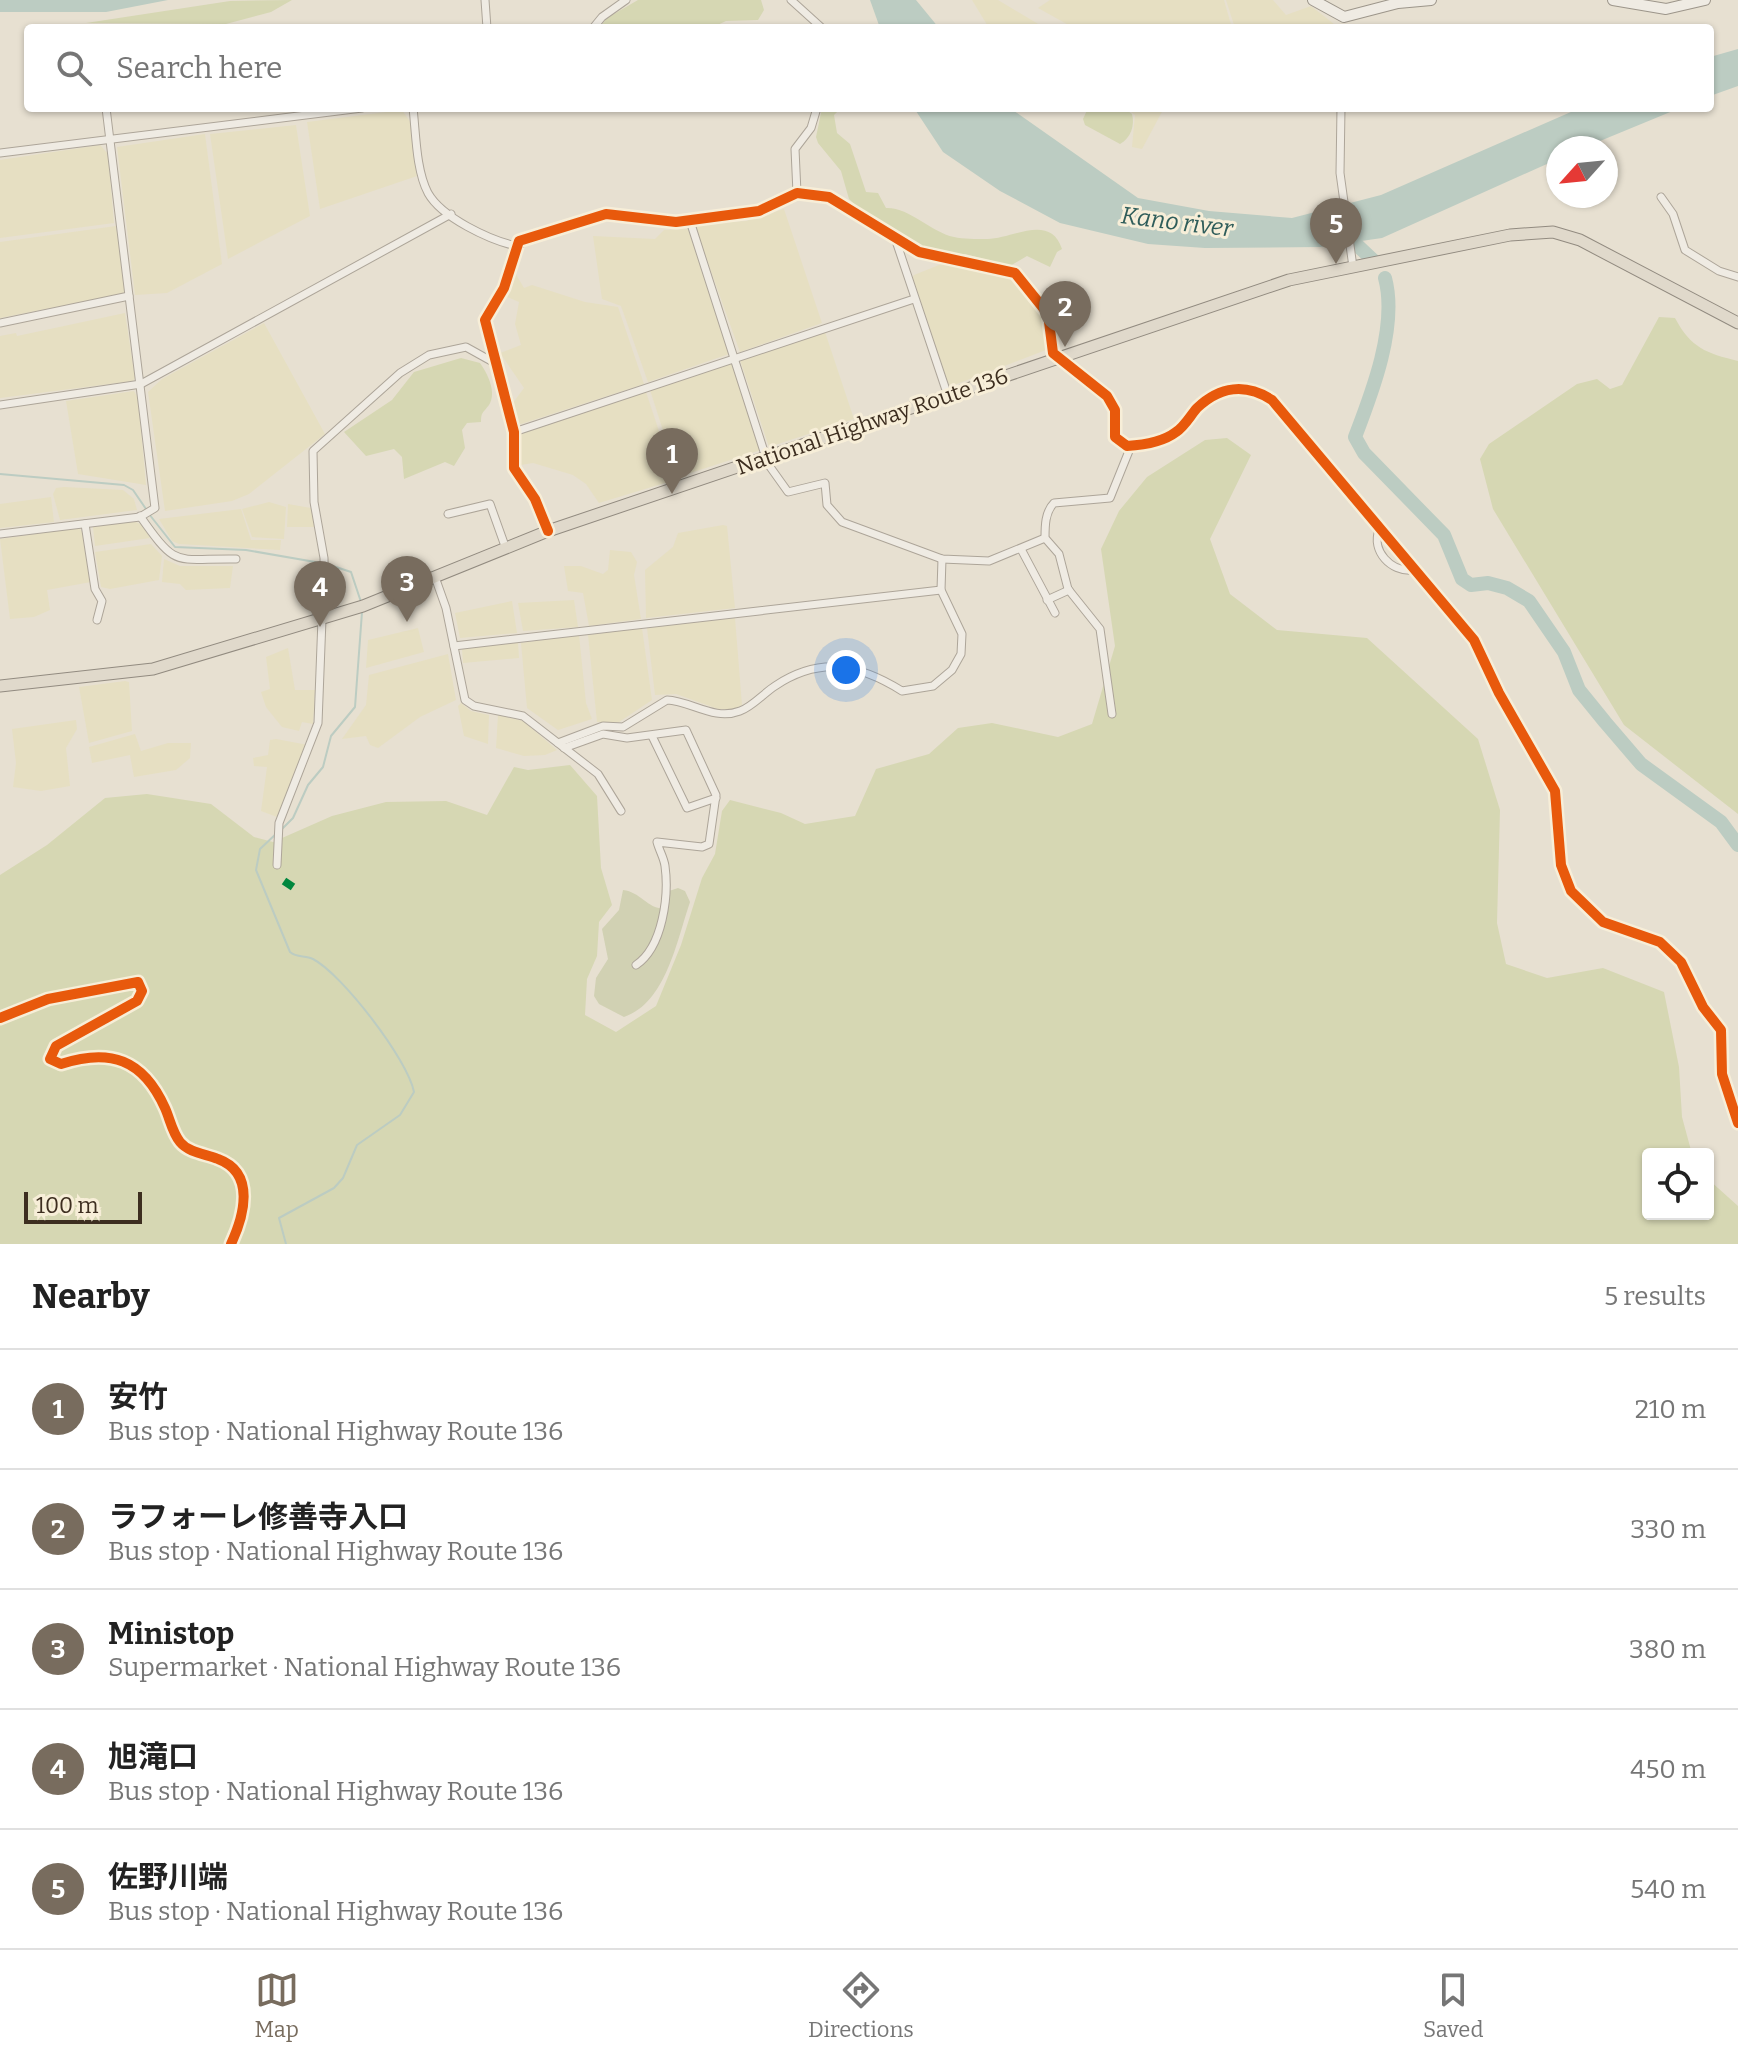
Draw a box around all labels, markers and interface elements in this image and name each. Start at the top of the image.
search box [24,24,1714,112]
icon: search [52,46,96,90]
text: Search here [116,50,283,86]
north arrow [1546,136,1618,208]
pin: 5 [1310,198,1362,264]
water label: Kano river [1120,201,1236,243]
pin: 2 [1039,281,1091,347]
street label: National Highway Route 136 [733,362,1012,481]
pin: 1 [646,428,698,494]
pin: 3 [381,556,433,622]
pin: 4 [294,561,346,627]
your location [826,650,866,690]
map controls [1642,1148,1714,1220]
button: locate [1642,1148,1714,1220]
scale bar [24,1188,142,1224]
text: 100 m [36,1192,99,1219]
text: Nearby [32,1276,150,1317]
text: 5 results [1604,1281,1706,1312]
text: 安竹 [108,1379,168,1415]
text: 1 [52,1394,64,1425]
text: 210 m [1635,1394,1706,1425]
text: Bus stop · National Highway Route 136 [108,1416,563,1447]
text: ラフォーレ修善寺入口 [108,1499,408,1535]
text: 2 [51,1514,65,1545]
text: 330 m [1630,1514,1706,1545]
text: Bus stop · National Highway Route 136 [108,1536,563,1567]
text: Ministop [108,1616,234,1652]
text: 3 [51,1634,65,1665]
text: 380 m [1629,1634,1706,1665]
text: Supermarket · National Highway Route 136 [108,1652,621,1683]
text: 旭滝口 [108,1739,198,1775]
text: 4 [50,1754,66,1785]
text: 450 m [1630,1754,1706,1785]
text: Bus stop · National Highway Route 136 [108,1776,563,1807]
text: 佐野川端 [108,1859,228,1895]
text: 5 [51,1874,65,1905]
text: 540 m [1630,1874,1706,1905]
text: Bus stop · National Highway Route 136 [108,1896,563,1927]
tab: Map [255,1968,299,2043]
tab: Directions [808,1968,914,2043]
tab: Saved [1423,1968,1483,2043]

